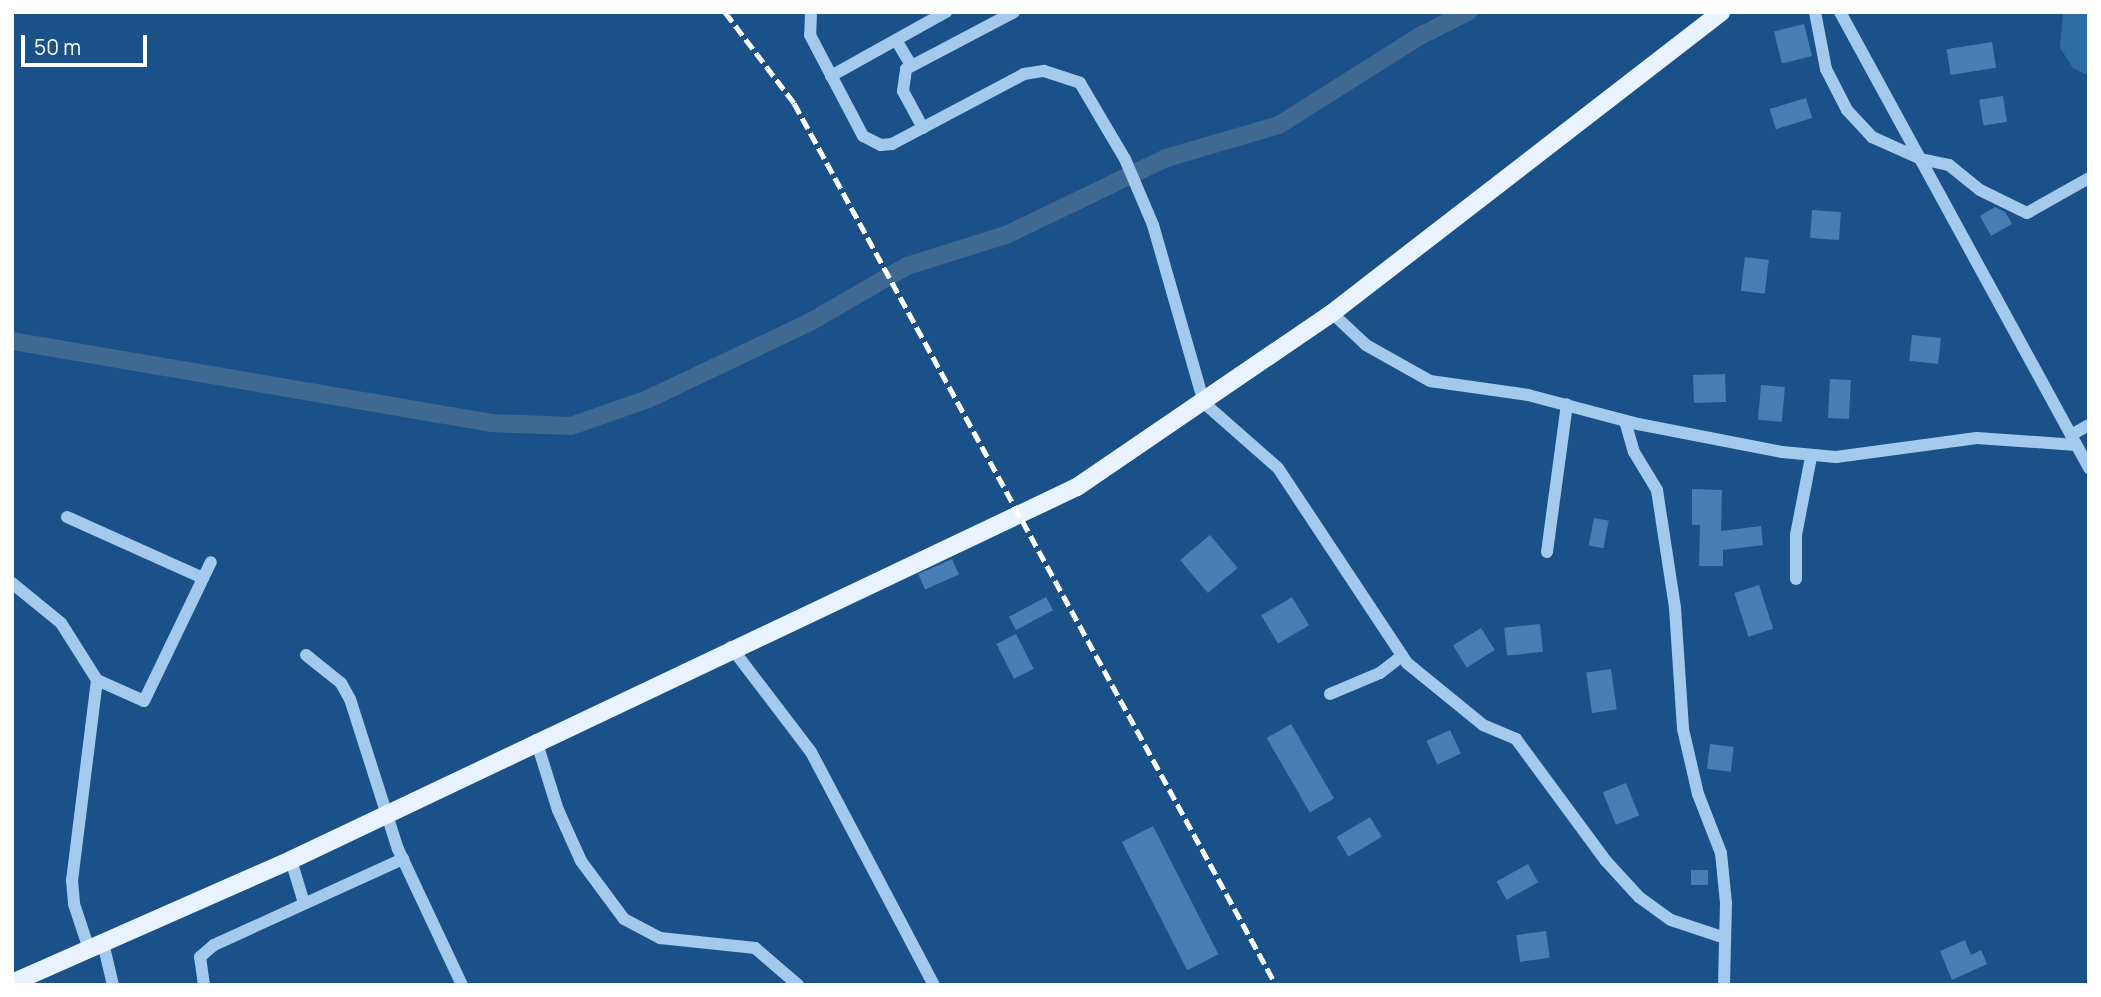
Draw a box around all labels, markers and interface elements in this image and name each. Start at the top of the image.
scale bar [24,21,150,65]
text: 50 m [34,33,81,61]

